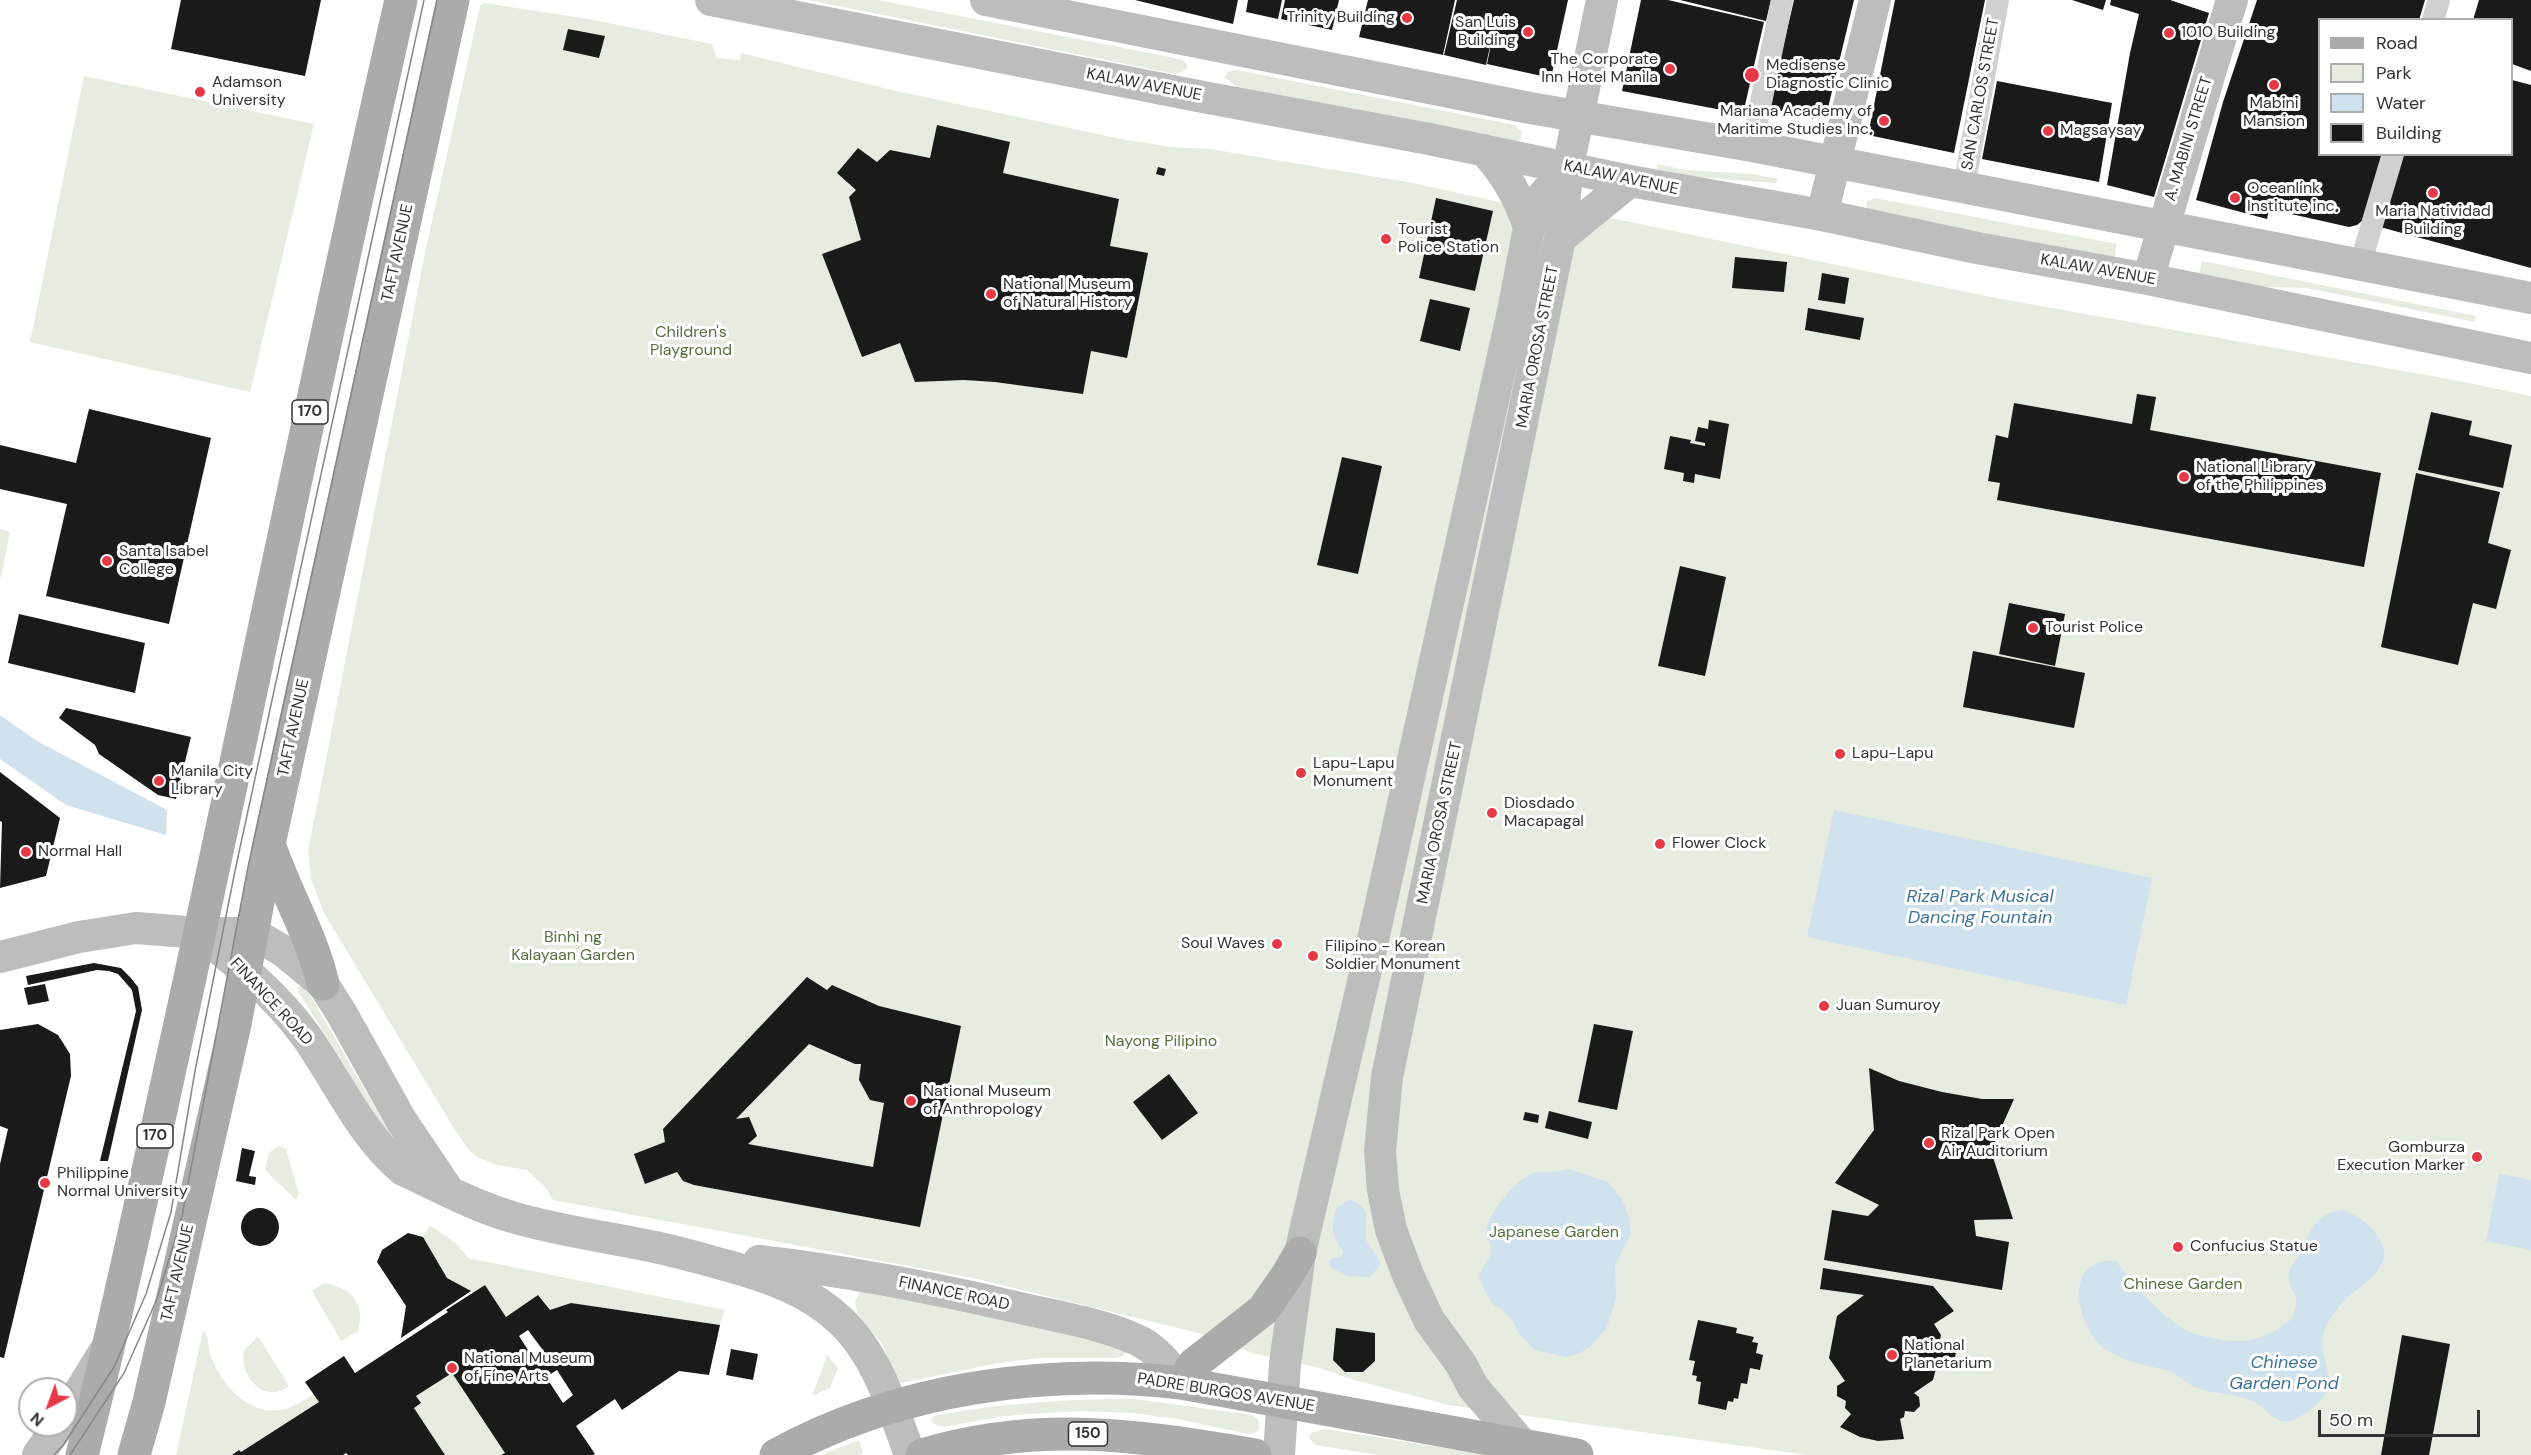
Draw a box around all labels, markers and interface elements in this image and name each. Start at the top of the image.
place label: Trinity Building [1287,8,1395,28]
marker: Trinity Building [1400,11,1414,25]
place label: San Luis Building [1455,13,1516,51]
street label: SAN CARLOS STREET [1958,16,2004,172]
legend [2318,18,2513,156]
place label: 1010 Building [2181,23,2275,43]
marker: San Luis Building [1521,25,1535,39]
marker: 1010 Building [2162,26,2176,40]
text: Road [2376,31,2418,55]
place label: The Corporate Inn Hotel Manila [1541,50,1658,88]
place label: Medisense Diagnostic Clinic [1766,56,1889,94]
text: Park [2376,61,2412,85]
marker: The Corporate Inn Hotel Manila [1663,62,1677,76]
street label: KALAW AVENUE [1085,64,1203,106]
marker: Medisense Diagnostic Clinic [1743,66,1761,84]
place label: Adamson University [212,73,286,111]
street label: A. MABINI STREET [2161,74,2217,204]
marker: Mabini Mansion [2267,78,2281,92]
marker: Adamson University [193,85,207,99]
text: Water [2376,91,2426,115]
place label: Mabini Mansion [2243,94,2305,132]
place label: Mariana Academy of Maritime Studies Inc. [1717,102,1872,140]
marker: Mariana Academy of Maritime Studies Inc. [1877,114,1891,128]
place label: Magsaysay [2060,121,2141,141]
text: Building [2376,121,2441,145]
marker: Magsaysay [2041,124,2055,138]
street label: KALAW AVENUE [1562,156,1680,200]
place label: Oceanlink Institute inc. [2247,179,2338,217]
marker: Maria Natividad Building [2426,186,2440,200]
marker: Oceanlink Institute inc. [2228,191,2242,205]
street label: TAFT AVENUE [378,202,418,304]
place label: Maria Natividad Building [2375,202,2491,240]
place label: Tourist Police Station [1398,220,1499,258]
marker: Tourist Police Station [1379,232,1393,246]
street label: KALAW AVENUE [2039,250,2157,290]
street label: MARIA OROSA STREET [1513,264,1563,430]
place label: National Museum of Natural History [1003,275,1132,313]
marker: National Museum of Natural History [984,287,998,301]
park label: Children's Playground [650,323,732,361]
road number: 170 [292,400,328,424]
place label: National Library of the Philippines [2196,458,2324,496]
marker: National Library of the Philippines [2177,470,2191,484]
place label: Santa Isabel College [119,542,209,580]
marker: Santa Isabel College [100,554,114,568]
place label: Tourist Police [2045,618,2143,638]
marker: Tourist Police [2026,621,2040,635]
street label: TAFT AVENUE [274,677,314,779]
street label: MARIA OROSA STREET [1413,740,1467,906]
place label: Lapu-Lapu [1852,744,1933,764]
marker: Lapu-Lapu [1833,747,1847,761]
place label: Lapu-Lapu Monument [1313,754,1394,792]
place label: Manila City Library [171,762,253,800]
marker: Lapu-Lapu Monument [1294,766,1308,780]
marker: Manila City Library [152,774,166,788]
place label: Diosdado Macapagal [1504,794,1584,832]
marker: Diosdado Macapagal [1485,806,1499,820]
place label: Flower Clock [1672,834,1766,854]
marker: Flower Clock [1653,837,1667,851]
place label: Normal Hall [38,842,122,862]
marker: Normal Hall [19,845,33,859]
water label: Rizal Park Musical Dancing Fountain [1906,886,2054,928]
park label: Binhi ng Kalayaan Garden [511,928,635,966]
place label: Soul Waves [1181,934,1265,954]
marker: Soul Waves [1270,937,1284,951]
place label: Filipino - Korean Soldier Monument [1325,937,1461,975]
marker: Filipino - Korean Soldier Monument [1306,949,1320,963]
street label: FINANCE ROAD [226,954,316,1050]
place label: Juan Sumuroy [1836,996,1941,1016]
marker: Juan Sumuroy [1817,999,1831,1013]
park label: Nayong Pilipino [1105,1032,1217,1052]
place label: National Museum of Anthropology [923,1082,1051,1120]
marker: National Museum of Anthropology [904,1094,918,1108]
road number: 170 [137,1124,173,1148]
place label: Rizal Park Open Air Auditorium [1941,1124,2055,1162]
marker: Rizal Park Open Air Auditorium [1922,1136,1936,1150]
place label: Gomburza Execution Marker [2337,1138,2465,1176]
marker: Gomburza Execution Marker [2470,1150,2484,1164]
place label: Philippine Normal University [57,1164,188,1202]
marker: Philippine Normal University [38,1176,52,1190]
street label: TAFT AVENUE [157,1222,199,1324]
park label: Japanese Garden [1489,1223,1619,1243]
place label: Confucius Statue [2190,1237,2318,1257]
marker: Confucius Statue [2171,1240,2185,1254]
street label: FINANCE ROAD [897,1273,1011,1315]
park label: Chinese Garden [2124,1275,2242,1295]
place label: National Planetarium [1904,1336,1992,1374]
marker: National Planetarium [1885,1348,1899,1362]
place label: National Museum of Fine Arts [464,1349,592,1387]
water label: Chinese Garden Pond [2229,1352,2339,1394]
marker: National Museum of Fine Arts [445,1361,459,1375]
street label: PADRE BURGOS AVENUE [1136,1369,1316,1417]
north arrow [18,1377,78,1437]
scale bar [2321,1398,2483,1436]
text: N [26,1408,48,1431]
text: 50 m [2329,1408,2373,1432]
road number: 150 [1068,1422,1108,1446]

